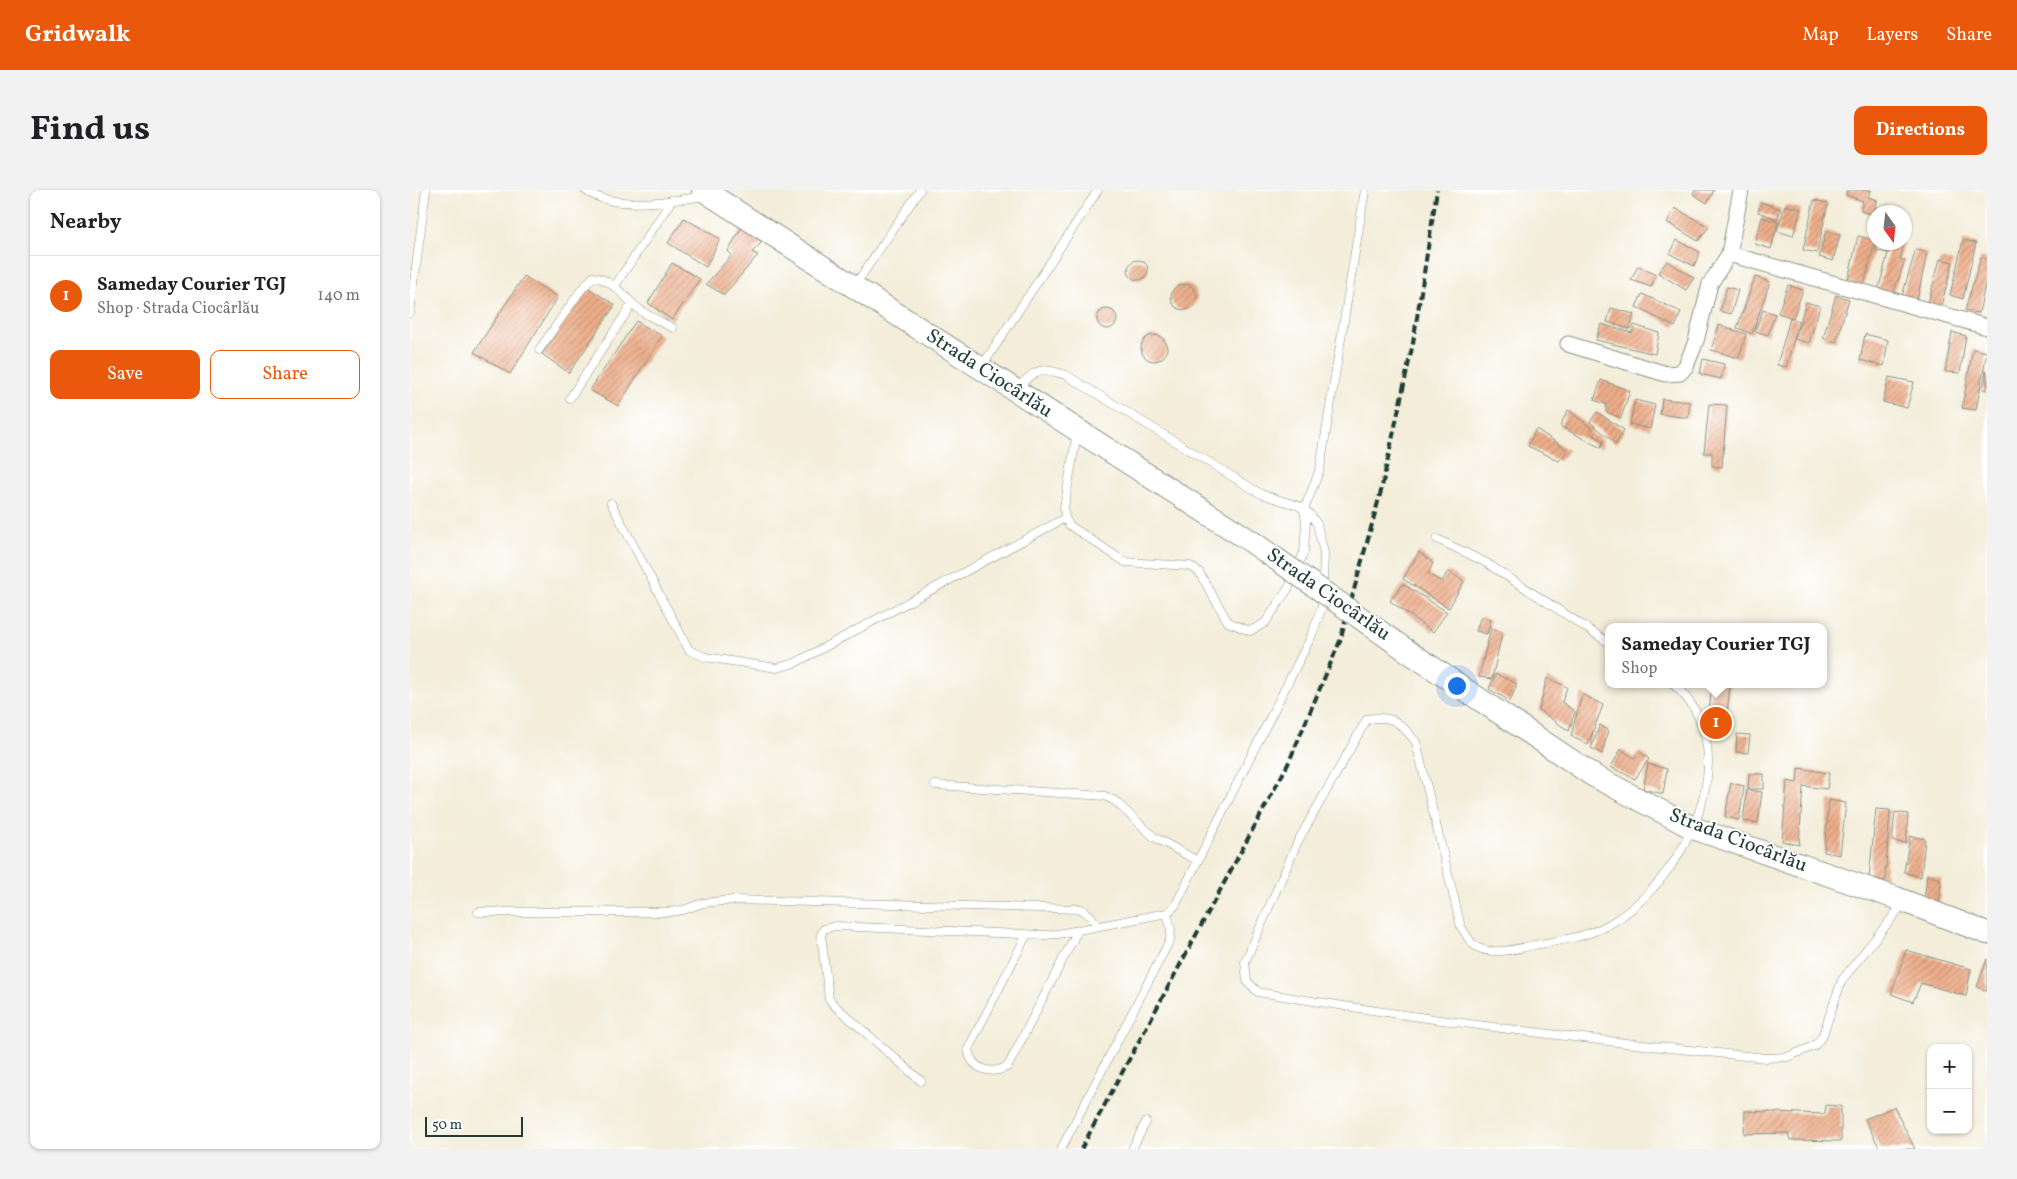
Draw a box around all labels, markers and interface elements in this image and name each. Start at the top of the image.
text: Gridwalk [25,18,131,52]
text: Map [1802,23,1838,48]
text: Layers [1866,23,1918,48]
text: Share [1946,23,1992,48]
text: Find us [30,106,150,154]
button: Directions [1854,106,1987,155]
north arrow [1867,205,1912,250]
text: Nearby [50,208,121,237]
text: Sameday Courier TGJ [97,272,286,298]
text: 1 [63,285,69,307]
text: 140 m [318,285,360,307]
text: Shop · Strada Ciocârlău [97,298,259,320]
street label: Strada Ciocârlău [920,323,1058,425]
button: Save [50,350,200,399]
button: Share [210,350,360,399]
street label: Strada Ciocârlău [1260,542,1396,648]
popup [1605,623,1827,688]
text: Sameday Courier TGJ [1621,632,1811,658]
text: Shop [1621,658,1657,680]
your location [1444,673,1470,699]
pin: 1 [1700,704,1732,742]
street label: Strada Ciocârlău [1665,802,1811,880]
map controls [1927,1044,1972,1134]
button: + [1927,1044,1972,1089]
button: − [1927,1089,1972,1134]
scale bar [425,1114,522,1137]
text: 50 m [432,1116,462,1135]

